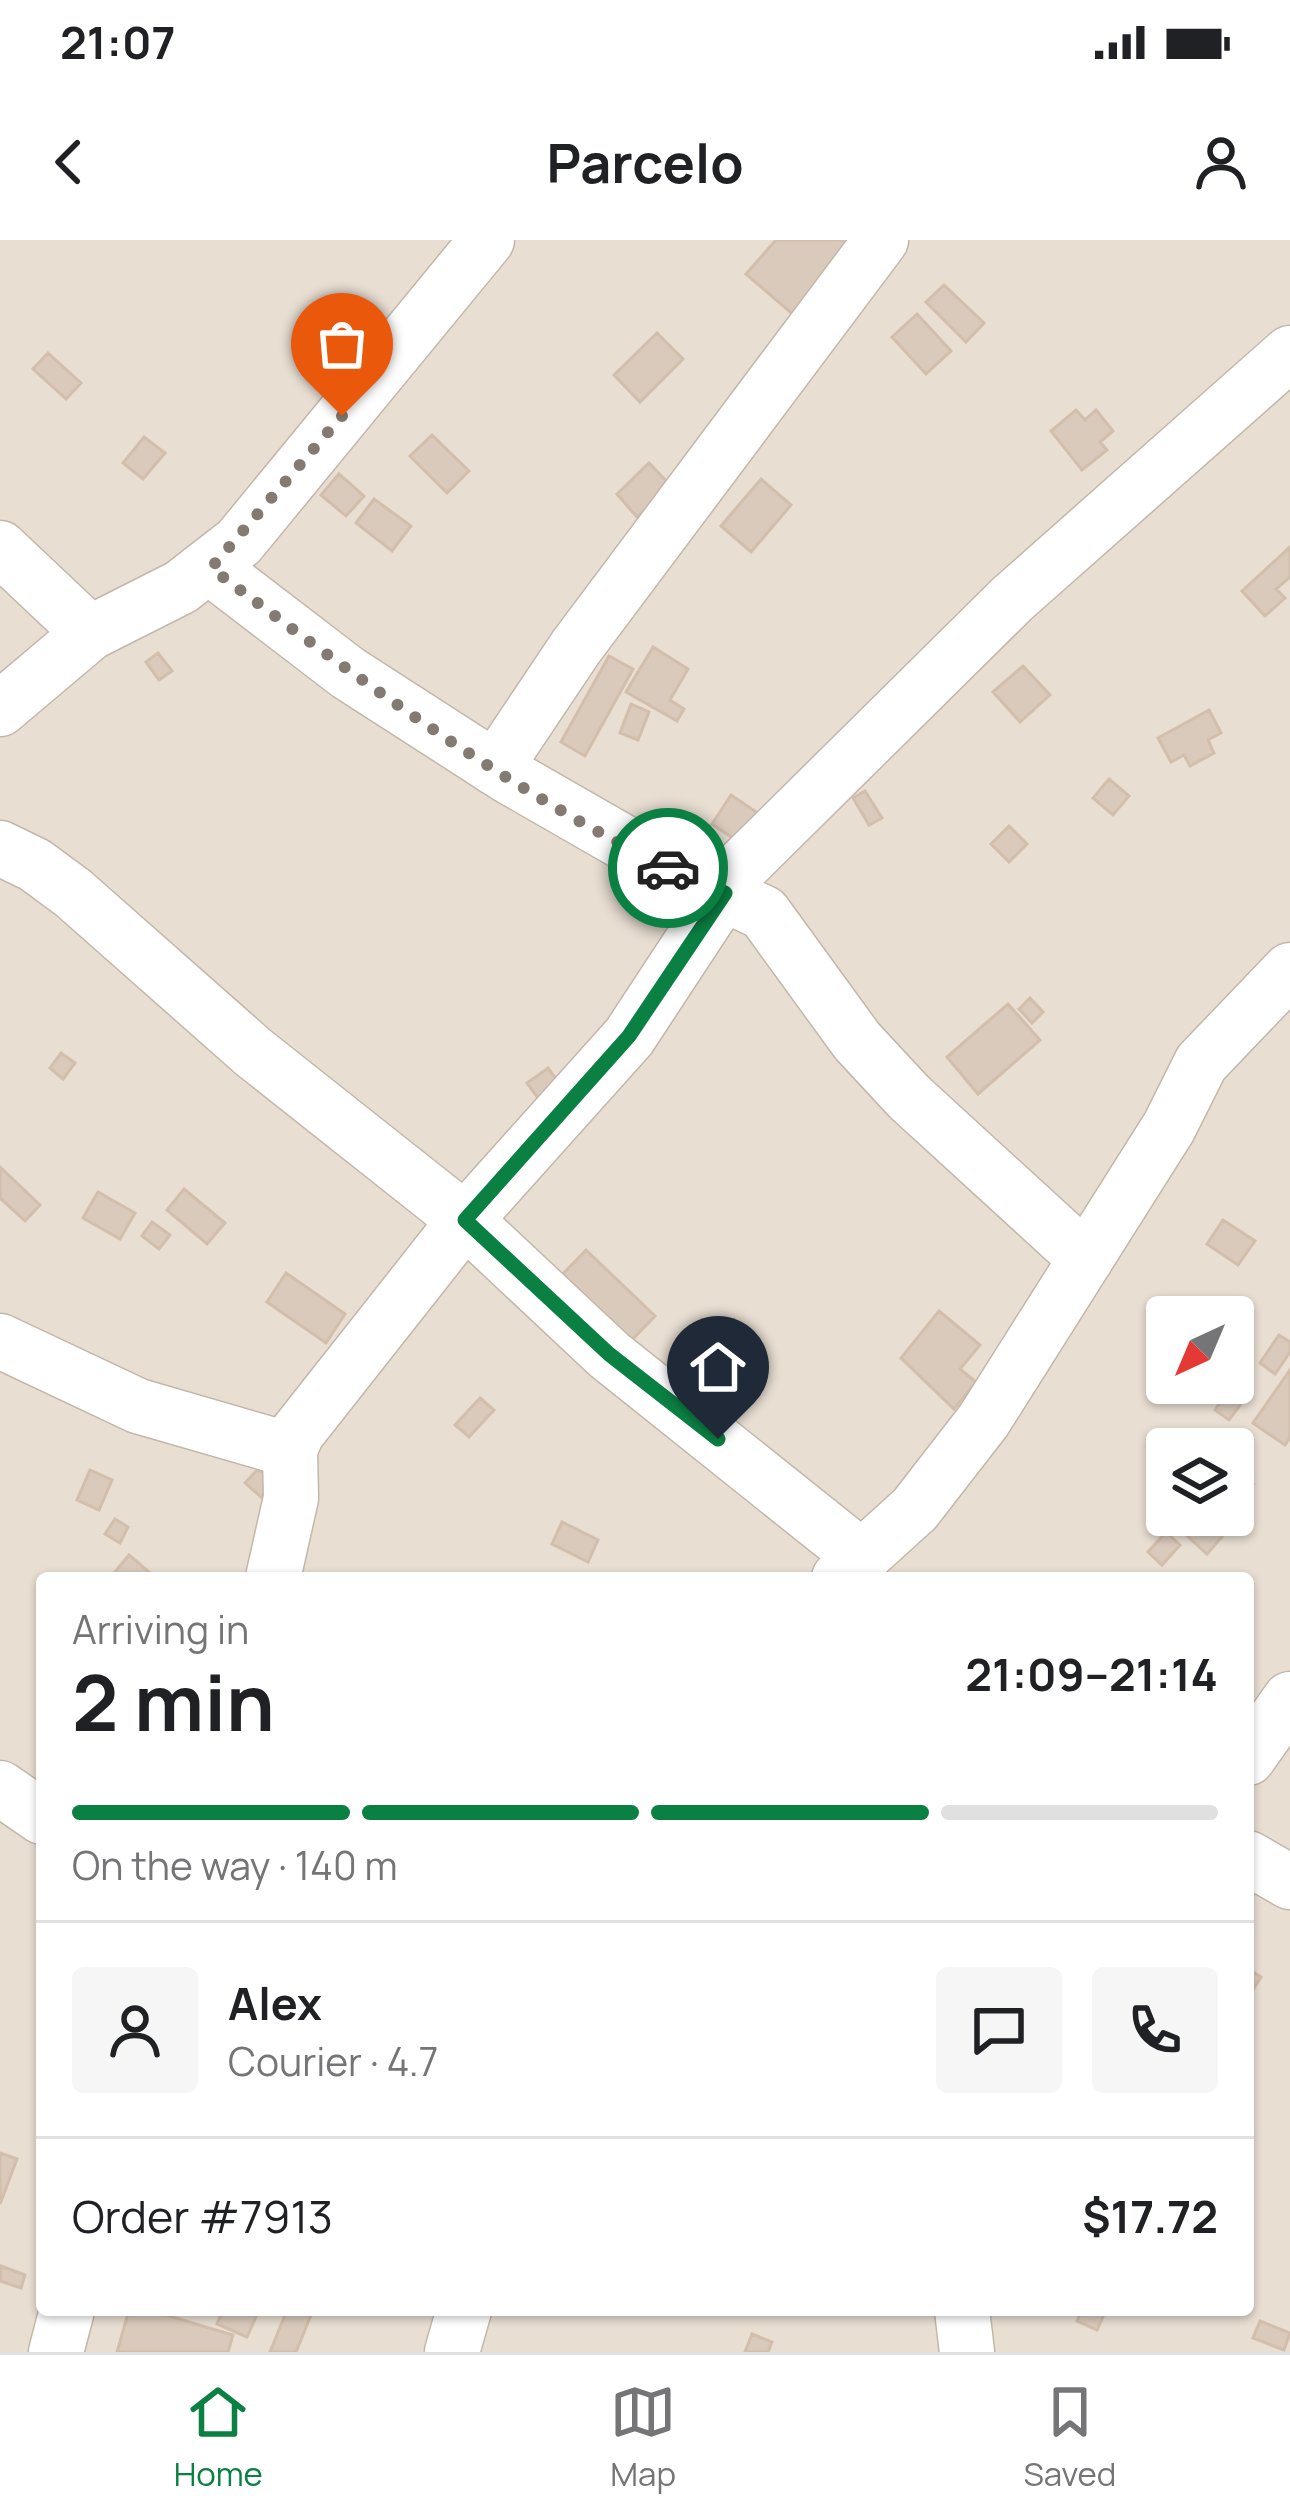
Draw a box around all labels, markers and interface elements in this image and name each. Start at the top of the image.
text: 21:07 [60,11,176,73]
text: Parcelo [546,125,744,199]
icon: back [36,129,102,195]
icon: person [1188,129,1254,195]
pin [291,293,393,416]
icon: bag [309,311,375,377]
courier [608,808,728,928]
icon: car [635,835,701,901]
north arrow [1146,1296,1254,1404]
map controls [1146,1296,1254,1536]
pin [667,1316,769,1439]
icon: home [685,1334,751,1400]
button: layers [1146,1428,1254,1536]
text: Arriving in [72,1602,249,1656]
text: 21:09–21:14 [965,1643,1218,1705]
text: 2 min [72,1648,275,1754]
text: On the way · 140 m [72,1838,398,1892]
button: person [72,1967,198,2093]
button: chat [936,1967,1062,2093]
button: phone [1092,1967,1218,2093]
text: Alex [228,1972,322,2034]
text: Courier · 4.7 [228,2034,438,2088]
text: Order #7913 [72,2185,333,2247]
text: $17.72 [1082,2185,1218,2247]
tab: Home [174,2379,263,2496]
tab: Map [610,2379,676,2496]
tab: Saved [1023,2379,1116,2496]

